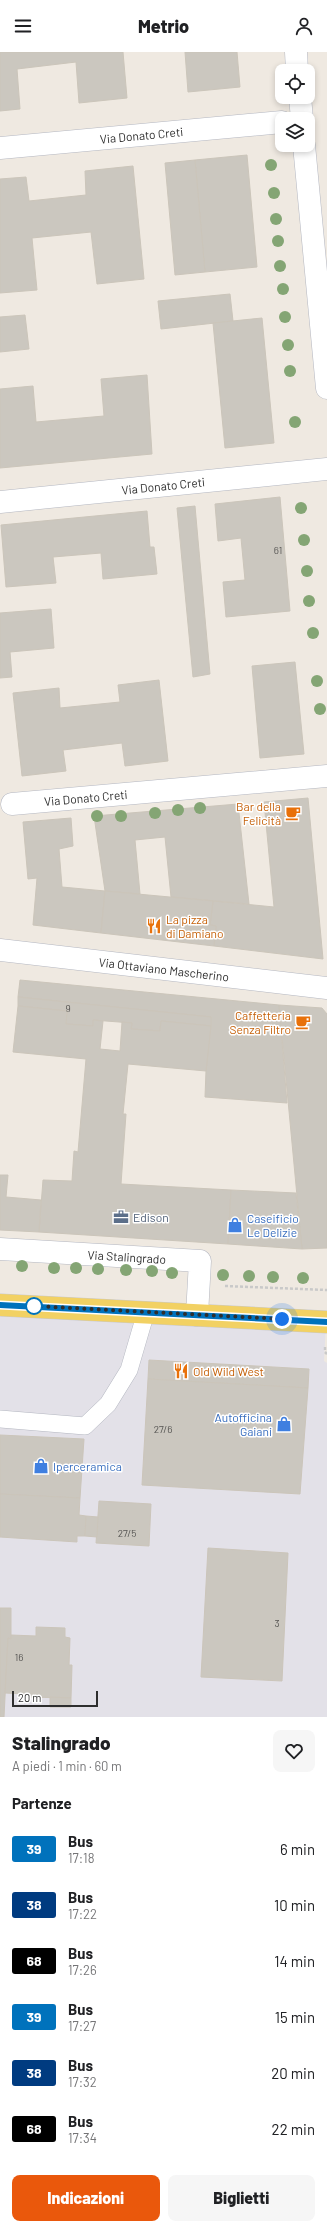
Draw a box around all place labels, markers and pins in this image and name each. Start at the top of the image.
place label: Bar della Felicità [236,799,281,827]
cafe icon: Bar della Felicità [284,804,302,822]
place label: La pizza di Damiano [166,912,224,940]
restaurant icon: La pizza di Damiano [145,917,163,935]
place label: Caffetteria Senza Filtro [229,1008,291,1036]
cafe icon: Caffetteria Senza Filtro [294,1013,312,1031]
office icon: Edison [112,1208,130,1226]
place label: Edison [133,1210,169,1224]
place label: Caseificio Le Delizie [247,1211,299,1239]
shop icon: Caseificio Le Delizie [226,1216,244,1234]
unlabelled marker [25,1297,43,1315]
restaurant icon: Old Wild West [172,1362,190,1380]
place label: Old Wild West [193,1364,264,1378]
place label: Autofficina Gaiani [214,1410,272,1438]
shop icon: Autofficina Gaiani [275,1415,293,1433]
shop icon: Iperceramica [32,1457,50,1475]
place label: Iperceramica [53,1459,122,1473]

